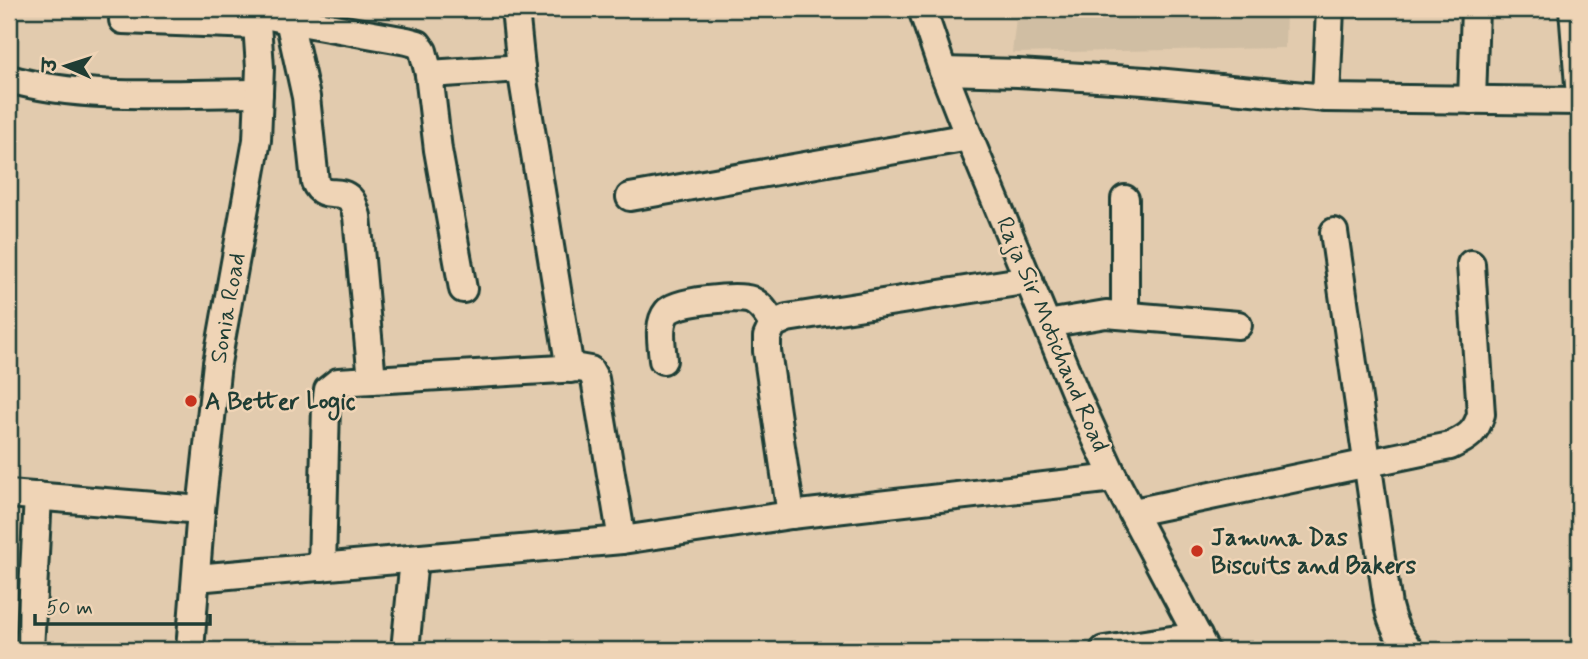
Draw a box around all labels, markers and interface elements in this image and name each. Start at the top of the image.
north arrow [32,32,102,102]
text: उ [38,56,63,74]
street label: Raja Sir Motichand Road [988,212,1115,457]
street label: Sonia Road [204,251,253,366]
place label: A Better Logic [205,387,356,421]
marker: A Better Logic [183,393,199,409]
place label: Jamuna Das Biscuits and Bakers [1211,523,1417,582]
marker: Jamuna Das Biscuits and Bakers [1189,543,1205,559]
scale bar [35,582,210,626]
text: 50 m [46,594,93,622]

